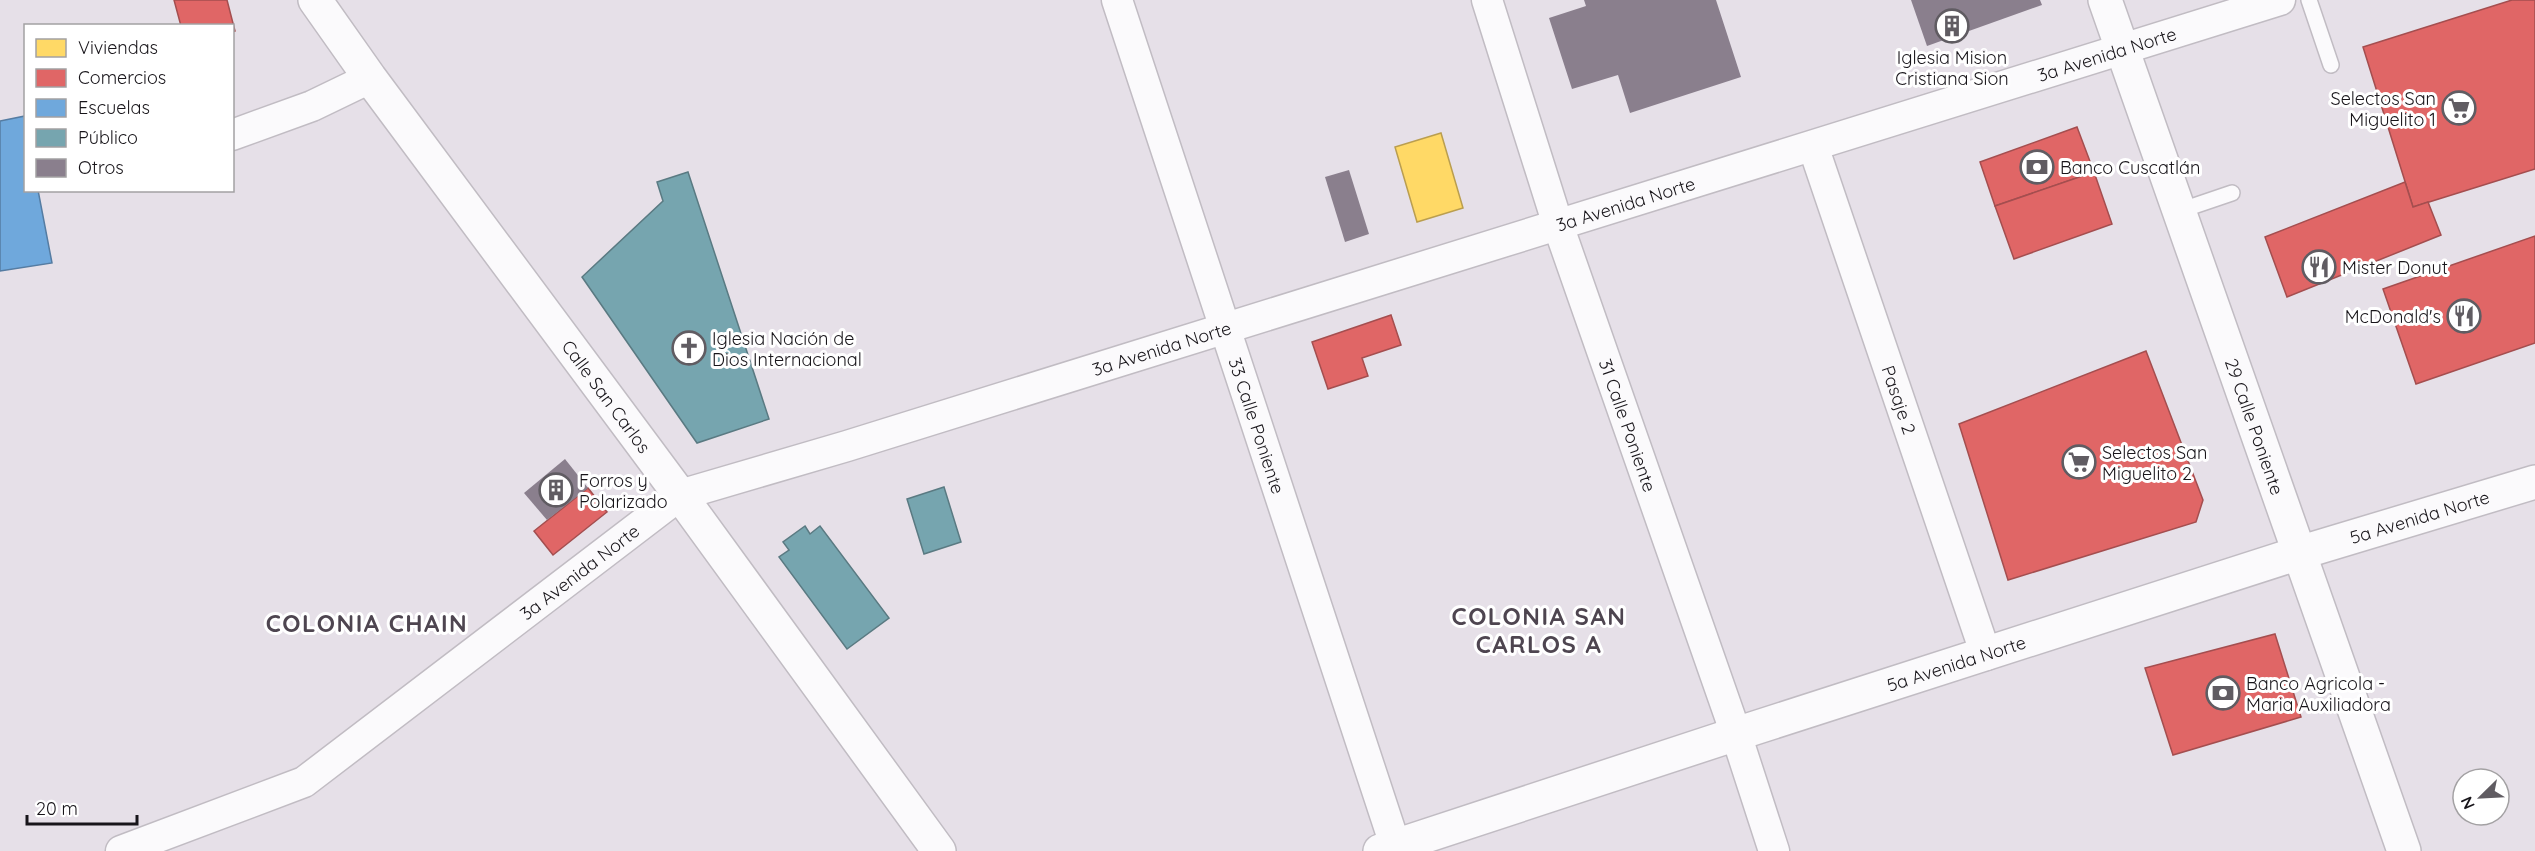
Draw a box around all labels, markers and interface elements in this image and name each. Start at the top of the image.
building icon: Iglesia Mision Cristiana Sion [1934,8,1970,44]
street label: 3a Avenida Norte [2035,22,2179,86]
legend [24,24,234,192]
text: Viviendas [78,36,158,59]
place label: Iglesia Mision Cristiana Sion [1895,46,2009,90]
text: Comercios [78,66,166,89]
place label: Selectos San Miguelito 1 [2331,87,2436,131]
supermarket icon: Selectos San Miguelito 1 [2441,90,2477,126]
text: Escuelas [78,96,150,119]
text: Público [78,126,138,149]
bank icon: Banco Cuscatlán [2019,149,2055,185]
text: Otros [78,156,124,179]
place label: Banco Cuscatlán [2060,156,2200,179]
street label: 3a Avenida Norte [1553,171,1698,236]
restaurant icon: Mister Donut [2301,249,2337,285]
place label: Mister Donut [2342,256,2448,279]
restaurant icon: McDonald's [2446,298,2482,334]
place label: McDonald's [2345,305,2441,328]
street label: 3a Avenida Norte [1089,316,1234,381]
place label: Iglesia Nación de Dios Internacional [712,327,862,371]
church icon: Iglesia Nación de Dios Internacional [671,330,707,366]
street label: Calle San Carlos [557,335,656,457]
street label: 33 Calle Poniente [1224,354,1290,497]
street label: 29 Calle Poniente [2220,355,2289,498]
street label: 31 Calle Poniente [1594,356,1662,495]
street label: Pasaje 2 [1877,362,1922,437]
place label: Selectos San Miguelito 2 [2102,441,2207,485]
supermarket icon: Selectos San Miguelito 2 [2061,444,2097,480]
place label: Forros y Polarizado [579,469,668,513]
building icon: Forros y Polarizado [538,472,574,508]
street label: 5a Avenida Norte [2347,485,2492,549]
street label: 3a Avenida Norte [515,519,644,625]
district label: COLONIA SAN CARLOS A [1452,601,1626,659]
district label: COLONIA CHAIN [266,608,468,638]
street label: 5a Avenida Norte [1884,630,2029,696]
place label: Banco Agricola - Maria Auxiliadora [2246,672,2391,716]
bank icon: Banco Agricola - Maria Auxiliadora [2205,675,2241,711]
north arrow [2451,767,2511,827]
scale bar [27,788,136,826]
text: N [2456,794,2479,813]
text: 20 m [36,797,78,820]

